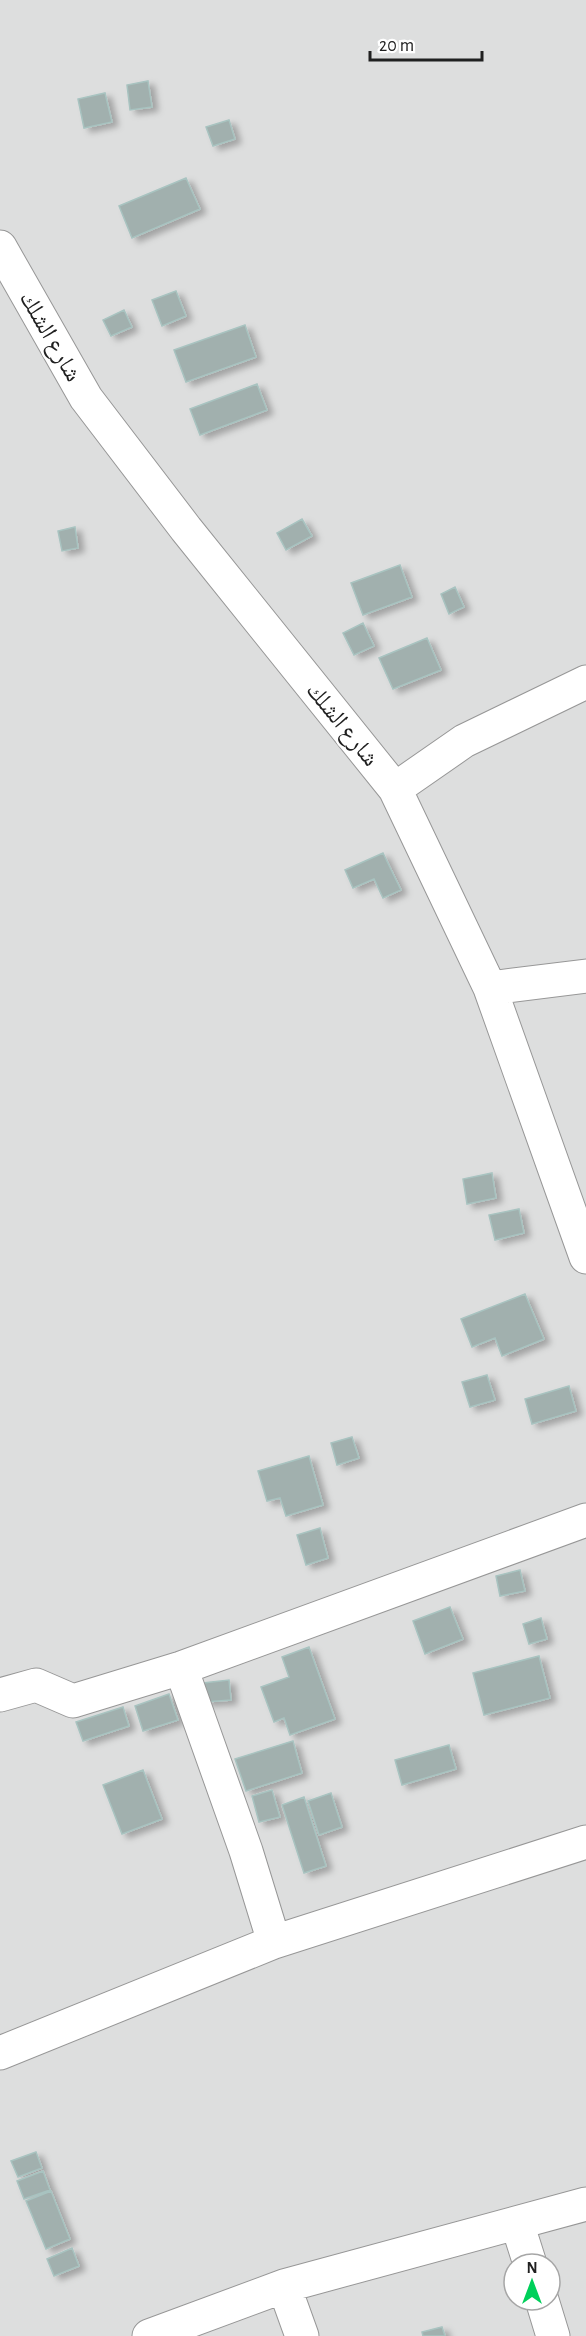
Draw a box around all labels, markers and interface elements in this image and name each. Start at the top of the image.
scale bar [370,24,482,62]
text: 20 m [379,37,414,55]
street label: شارع الشلك [13,287,85,387]
street label: شارع الشلك [300,678,383,772]
north arrow [502,2252,562,2312]
text: N [526,2260,538,2276]

